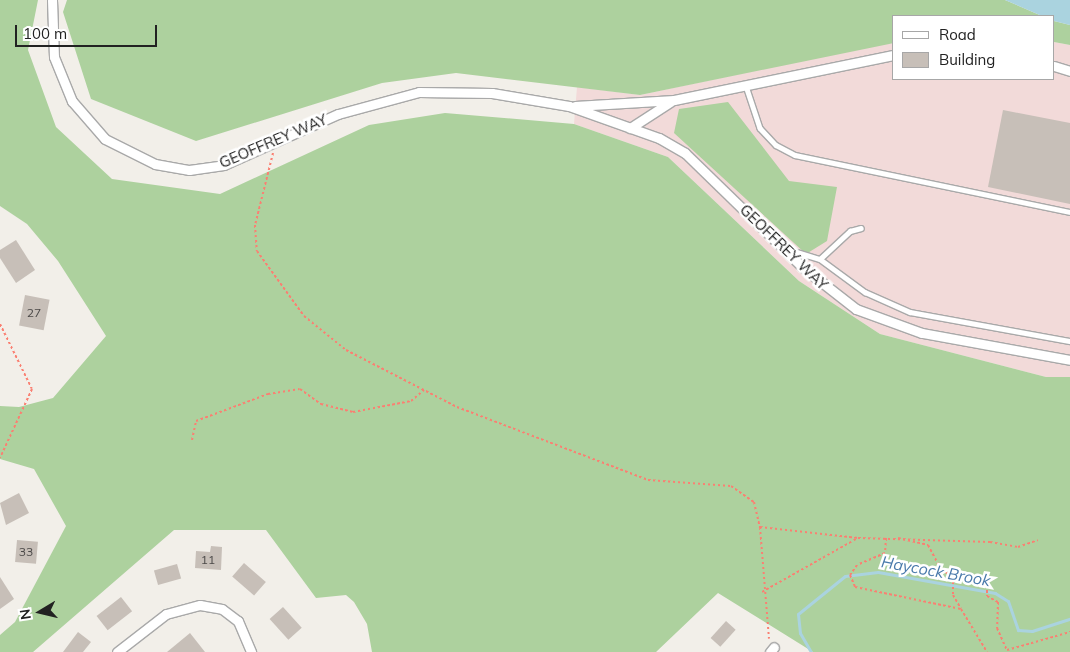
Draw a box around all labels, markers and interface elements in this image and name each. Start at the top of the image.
scale bar [18,15,160,47]
legend [892,15,1055,80]
text: 100 m [23,24,67,43]
text: Road [939,25,976,44]
text: Building [939,50,995,69]
street label: GEOFFREY WAY [216,110,330,172]
street label: GEOFFREY WAY [736,200,832,294]
house number: 27 [27,306,41,320]
house number: 33 [19,545,33,559]
water label: Haycock Brook [880,552,992,590]
house number: 11 [201,553,215,567]
north arrow [15,587,65,637]
text: N [15,608,35,621]

